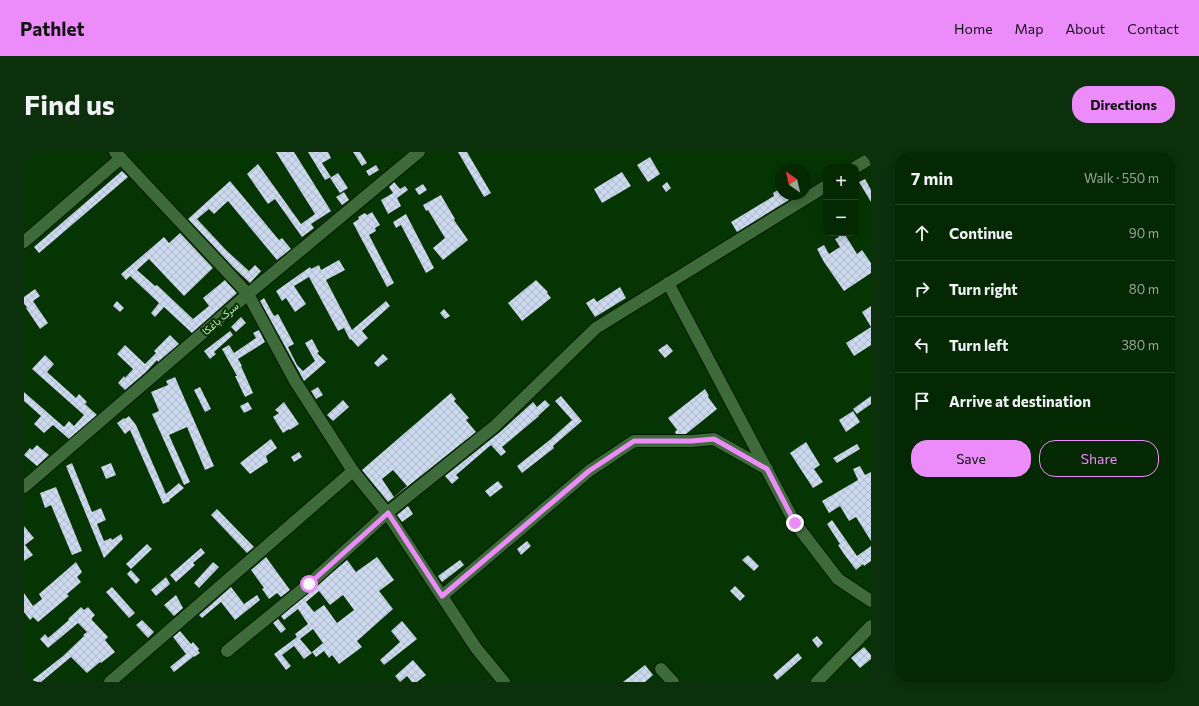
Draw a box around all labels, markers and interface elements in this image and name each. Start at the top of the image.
text: Pathlet [20,17,85,40]
text: Home [954,20,993,37]
text: Map [1015,20,1043,37]
text: About [1065,20,1105,37]
text: Contact [1127,20,1179,37]
button: Directions [1072,86,1175,123]
text: Find us [24,87,115,121]
north arrow [775,164,811,200]
map controls [823,164,859,236]
button: + [823,164,859,200]
text: 7 min [911,168,953,189]
text: Walk · 550 m [1084,170,1159,186]
button: − [823,200,859,236]
icon: ahead [911,222,933,244]
text: Continue [949,224,1013,242]
text: 90 m [1129,225,1159,241]
icon: right [911,278,933,300]
text: Turn right [949,280,1018,298]
text: 80 m [1129,281,1159,297]
street label: سرک باغکا [199,298,242,338]
icon: left [911,334,933,356]
text: Turn left [949,336,1008,354]
text: 380 m [1121,337,1159,353]
icon: arrive [911,390,933,412]
text: Arrive at destination [949,392,1091,410]
button: Save [911,440,1031,477]
button: Share [1039,440,1159,477]
route end [786,514,804,532]
route start [300,575,318,593]

